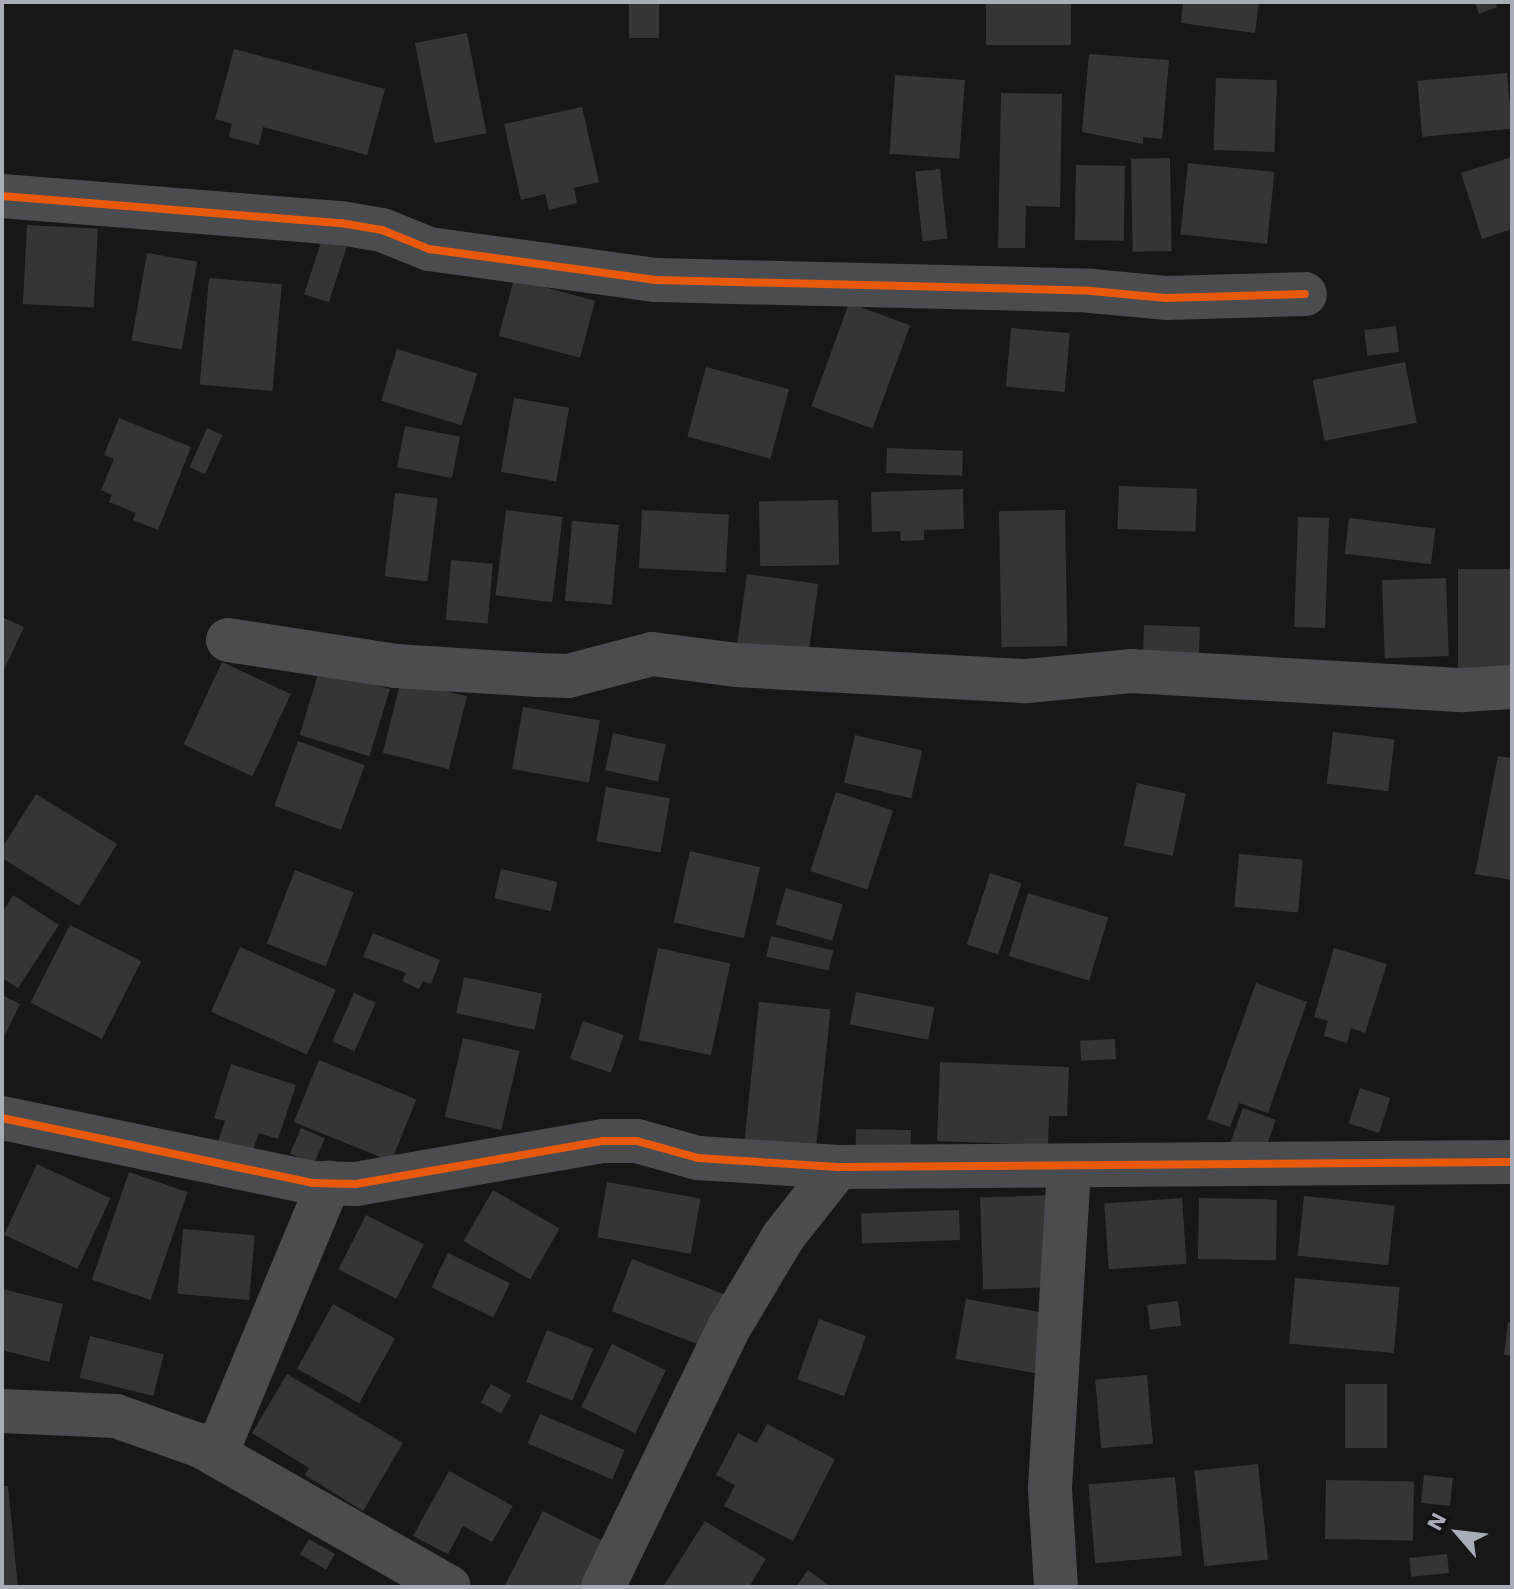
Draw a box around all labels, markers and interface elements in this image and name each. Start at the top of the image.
north arrow [1418,1493,1498,1573]
text: N [1422,1508,1451,1535]

